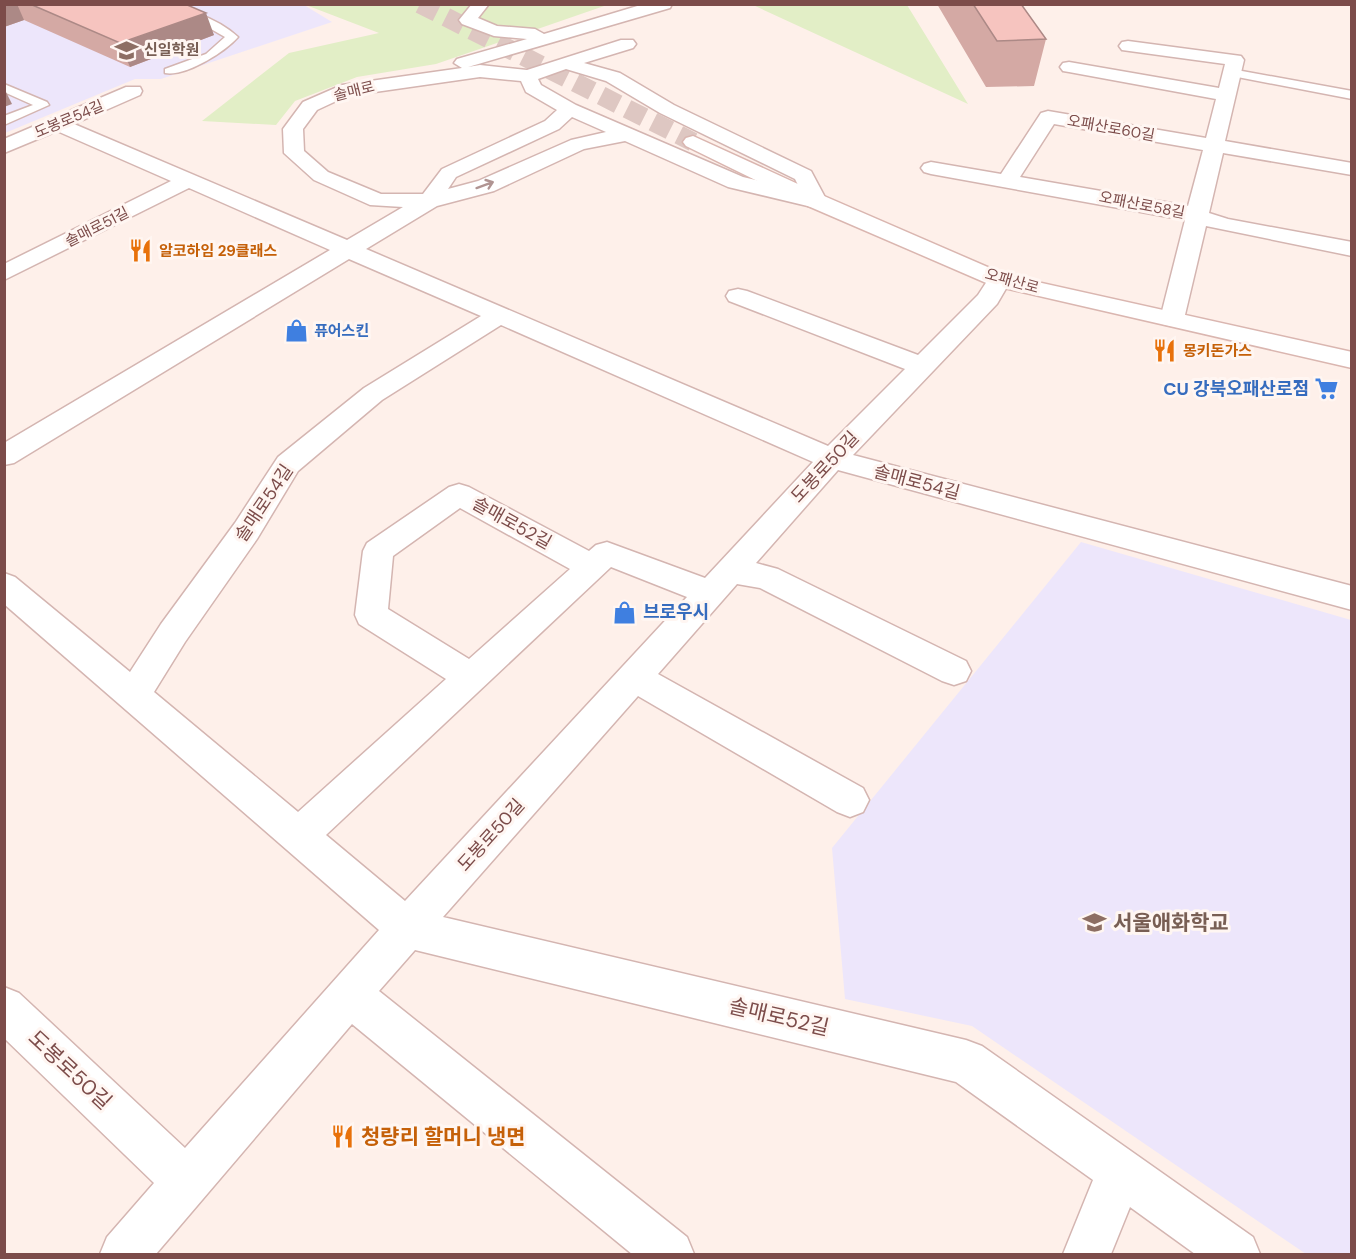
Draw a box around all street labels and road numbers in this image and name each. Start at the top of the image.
street label: 솔매로 [331,76,377,106]
street label: 도봉로54길 [31,95,107,143]
street label: 오패산로60길 [1066,110,1156,146]
street label: 오패산로58길 [1097,187,1187,223]
street label: 솔매로51길 [62,202,132,252]
street label: 오패산로 [983,264,1041,298]
street label: 도봉로50길 [786,426,864,508]
street label: 솔매로54길 [871,459,963,505]
street label: 솔매로54길 [229,460,299,546]
street label: 솔매로52길 [468,491,556,555]
street label: 도봉로50길 [452,794,530,876]
street label: 솔매로52길 [726,992,832,1042]
street label: 도봉로50길 [22,1024,118,1116]

